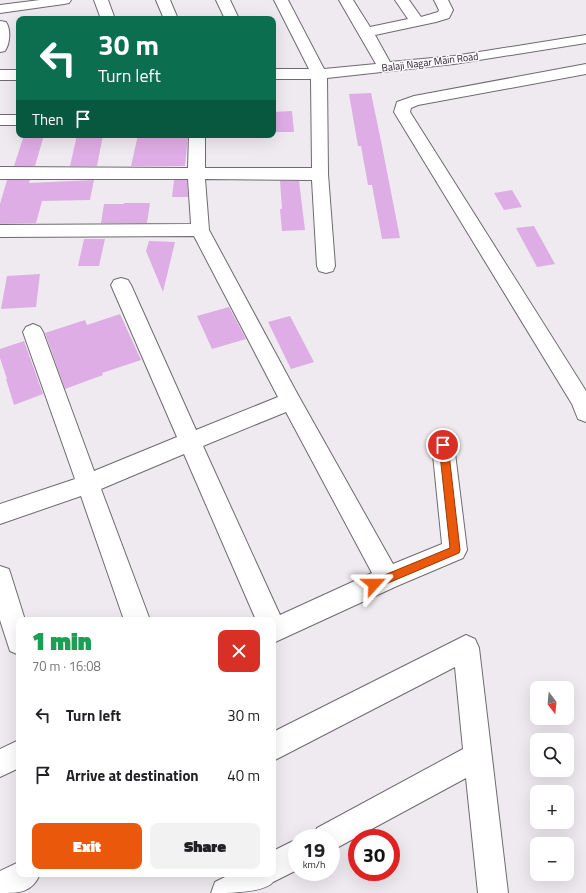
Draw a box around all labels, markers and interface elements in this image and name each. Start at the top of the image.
text: 30 m [98,23,159,66]
icon: left [32,32,84,84]
street label: Balaji Nagar Main Road [381,49,479,75]
text: Turn left [98,62,161,89]
text: Then [32,108,64,131]
icon: arrive [72,108,94,130]
pin [426,428,460,462]
icon: arrive [432,434,454,456]
position arrow [353,563,395,605]
text: 1 min [32,623,92,659]
button: close [218,630,260,672]
text: 70 m · 16:08 [32,656,101,676]
north arrow [530,681,574,725]
map controls [530,681,574,881]
icon: left [32,704,54,726]
text: Turn left [66,704,121,727]
text: 30 m [227,704,260,727]
button: search [530,733,574,777]
icon: arrive [32,764,54,786]
text: Arrive at destination [66,764,199,787]
text: 40 m [227,764,260,787]
button: + [530,785,574,829]
button: Exit [32,823,142,869]
button: Share [150,823,260,869]
speed limit sign: 30 [348,829,400,881]
text: 19 [303,834,325,865]
button: − [530,837,574,881]
text: km/h [303,857,325,872]

